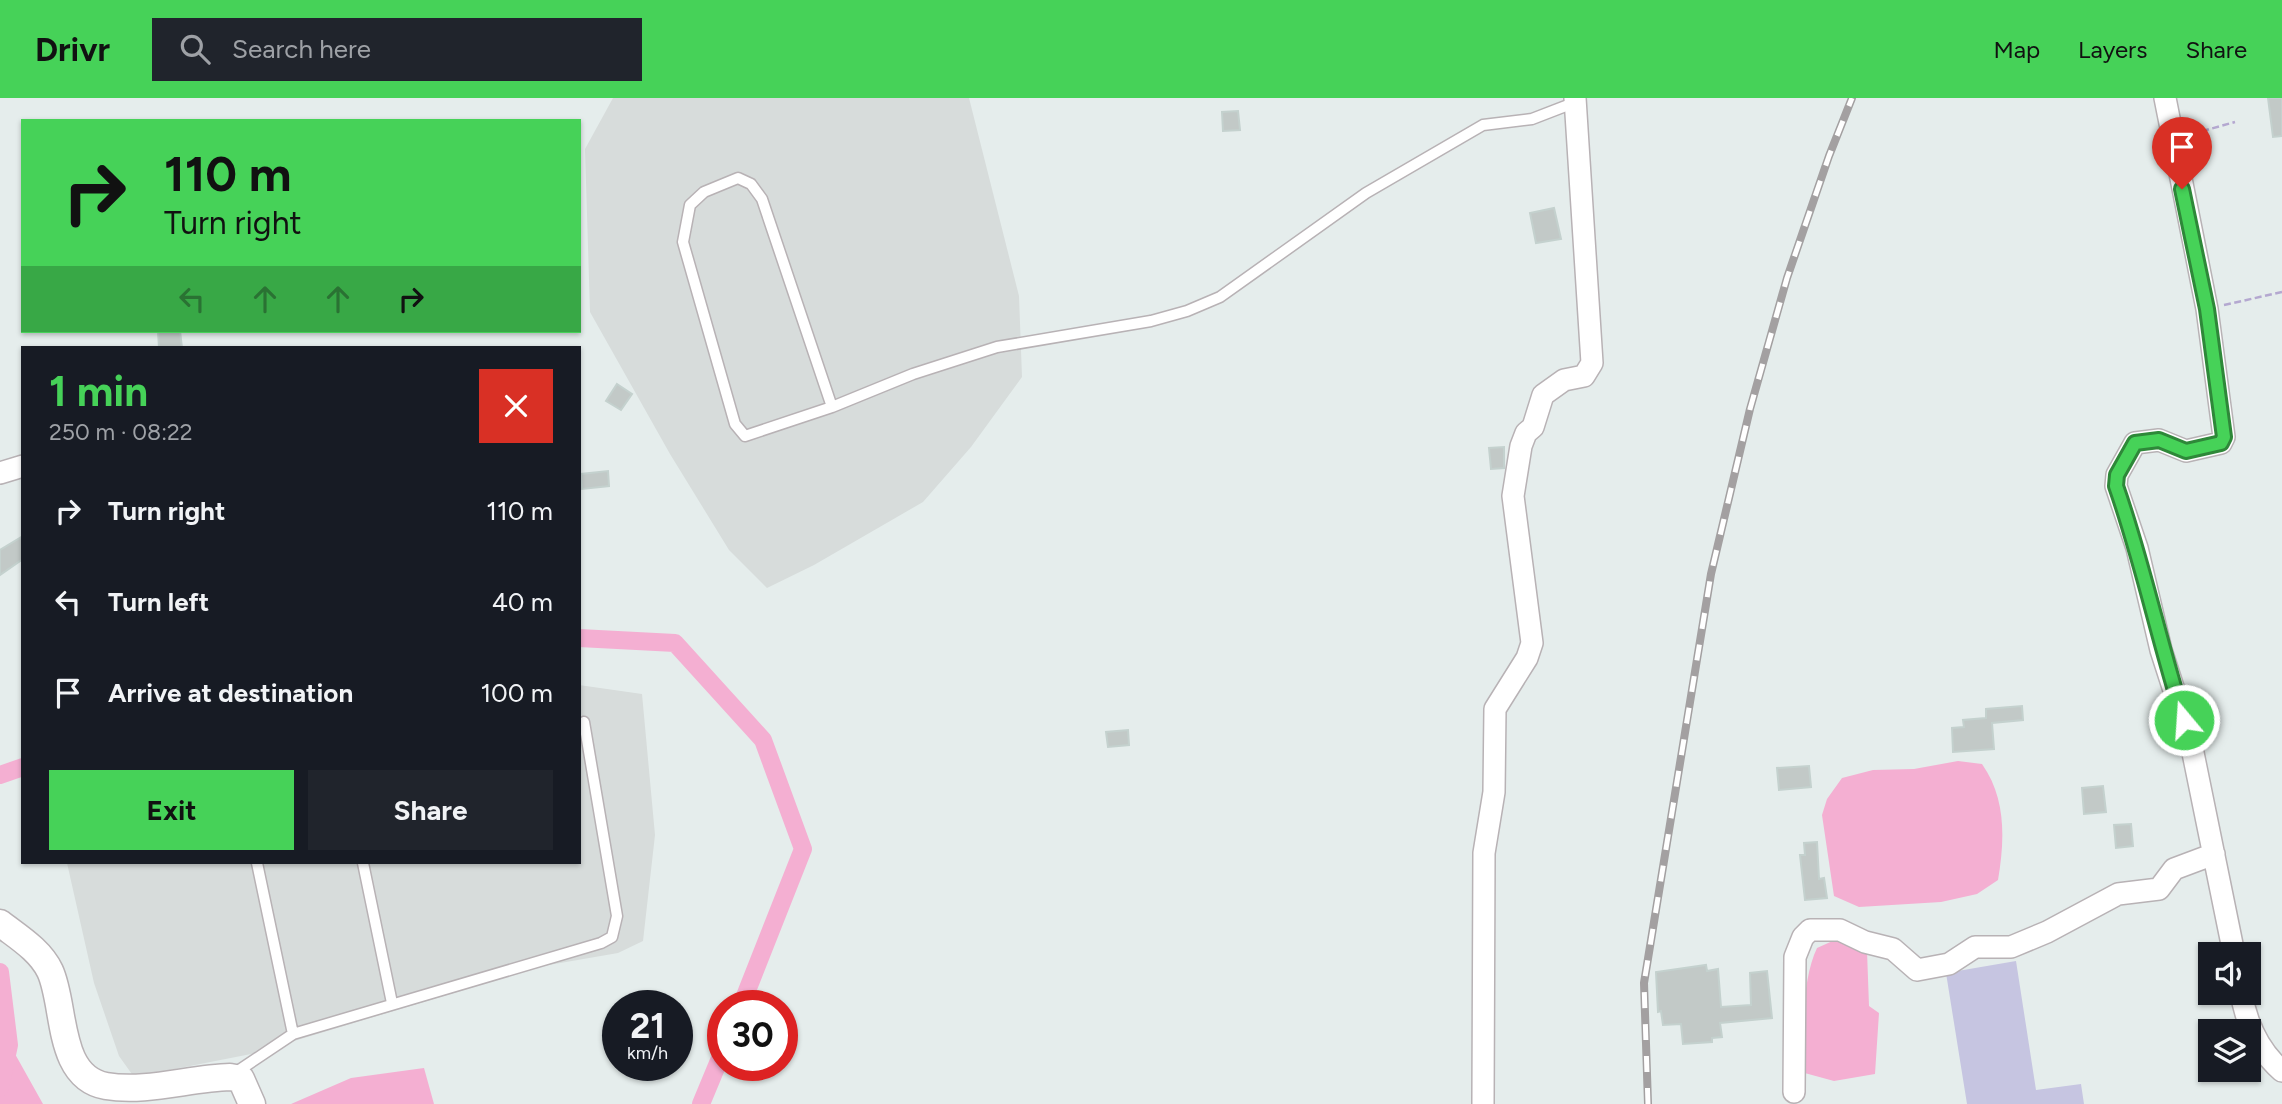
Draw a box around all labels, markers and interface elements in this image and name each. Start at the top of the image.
search box [152,18,642,81]
text: Drivr [35,30,110,69]
icon: search [176,30,214,68]
text: Search here [232,33,371,65]
text: Map [1993,35,2040,64]
text: Layers [2078,35,2147,64]
text: Share [2185,35,2247,64]
pin [2152,117,2212,189]
icon: arrive [2163,128,2201,166]
text: 110 m [164,144,292,203]
icon: right [49,147,140,238]
text: Turn right [164,204,302,242]
icon: left [173,280,211,318]
icon: ahead [246,280,284,318]
icon: ahead [319,280,357,318]
icon: right [392,280,430,318]
text: 1 min [49,366,148,417]
button: close [479,369,553,443]
text: 250 m · 08:22 [49,418,193,446]
icon: right [49,492,87,530]
text: Turn right [108,495,225,527]
text: 110 m [486,495,553,527]
icon: left [49,583,87,621]
text: Turn left [108,586,209,618]
text: 40 m [492,586,553,618]
icon: arrive [49,674,87,712]
text: Arrive at destination [108,677,353,709]
text: 100 m [480,677,553,709]
position arrow [2147,683,2221,757]
button: Exit [49,770,294,850]
button: Share [308,770,553,850]
map controls [2198,942,2261,1082]
button: sound [2198,942,2261,1005]
speed limit sign: 30 [707,990,798,1081]
text: 21 [630,1005,665,1047]
button: layers [2198,1019,2261,1082]
text: km/h [627,1042,668,1064]

